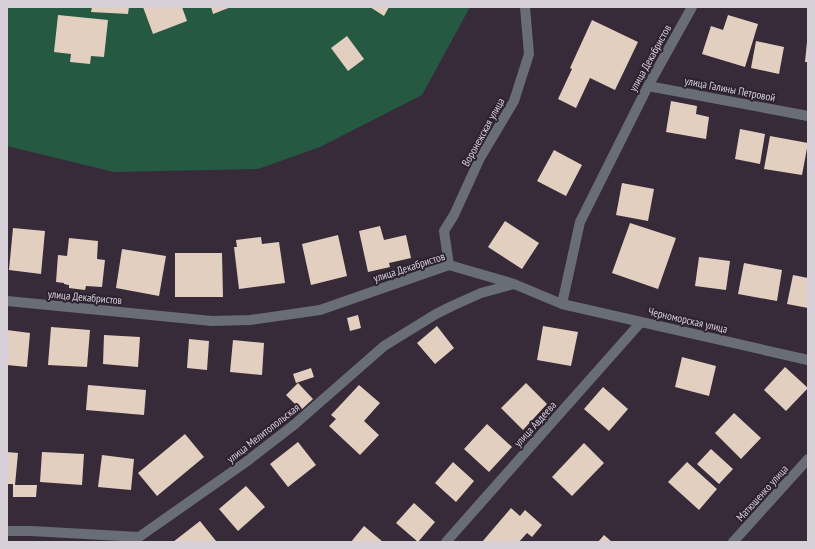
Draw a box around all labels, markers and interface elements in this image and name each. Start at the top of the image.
street label: улица Декабристов [626,22,674,94]
street label: улица Галины Петровой [684,73,777,105]
street label: Воронежская улица [458,95,508,169]
street label: улица Декабристов [371,249,447,285]
street label: улица Декабристов [47,287,123,307]
street label: Черноморская улица [647,304,729,336]
street label: улица Авдеева [511,398,559,450]
street label: улица Мелитопольская [224,400,302,466]
street label: Матюшенко улица [733,462,791,524]

